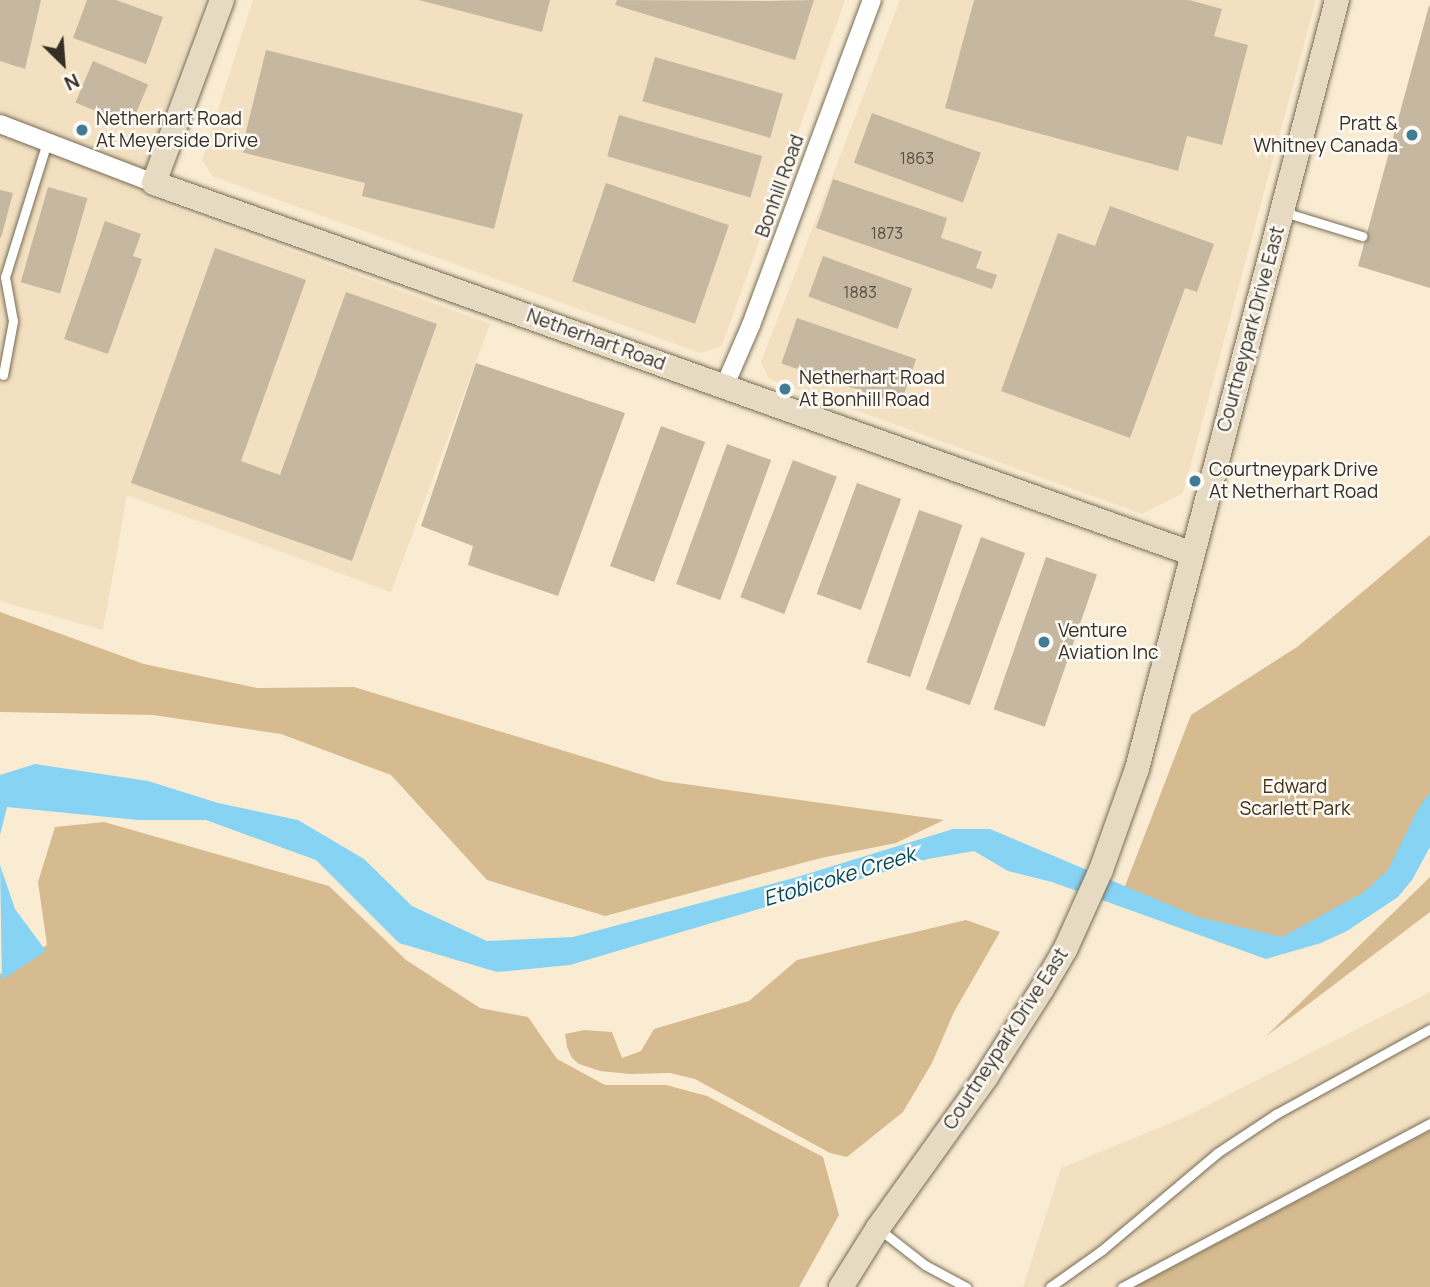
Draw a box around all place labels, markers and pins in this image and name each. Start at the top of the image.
place label: Netherhart Road At Meyerside Drive [96,108,258,152]
place label: Pratt & Whitney Canada [1253,113,1398,157]
marker: Netherhart Road At Meyerside Drive [74,122,90,138]
marker: Pratt & Whitney Canada [1404,127,1420,143]
place label: Netherhart Road At Bonhill Road [799,367,945,411]
marker: Netherhart Road At Bonhill Road [777,381,793,397]
place label: Courtneypark Drive At Netherhart Road [1209,459,1378,503]
marker: Courtneypark Drive At Netherhart Road [1187,473,1203,489]
place label: Venture Aviation Inc [1058,620,1158,664]
marker: Venture Aviation Inc [1036,634,1052,650]

